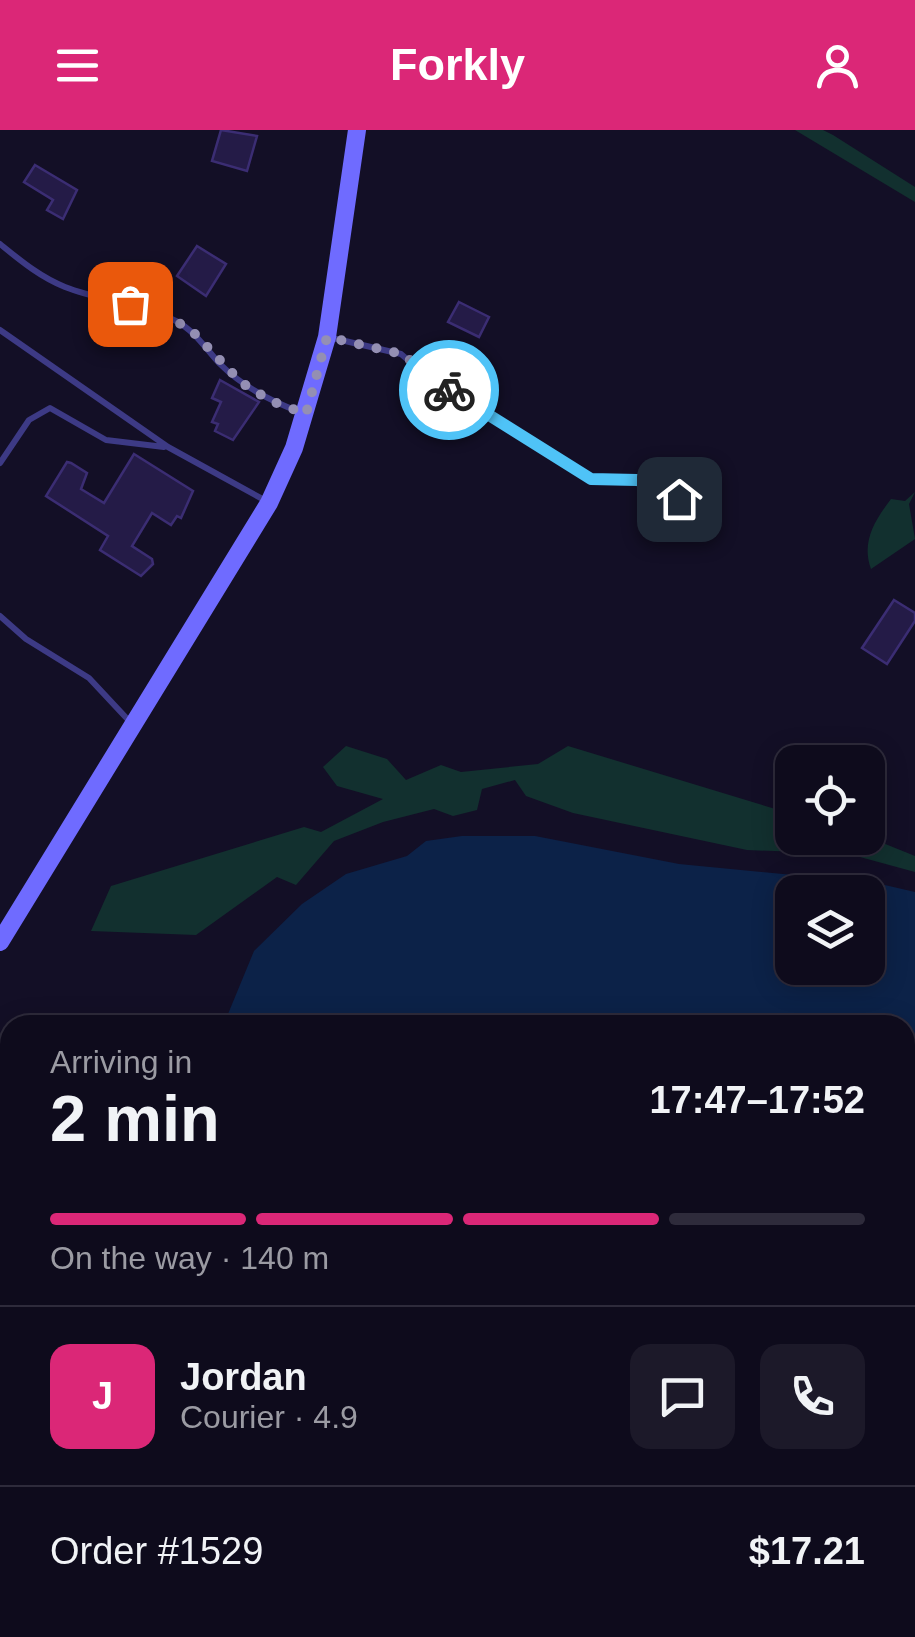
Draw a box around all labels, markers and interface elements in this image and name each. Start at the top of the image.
icon: menu [50,38,105,93]
icon: person [810,38,865,93]
text: Forkly [390,39,525,90]
pin [88,262,173,347]
icon: bag [103,277,158,332]
courier [399,340,499,440]
icon: bike [422,363,477,418]
pin [637,457,722,542]
icon: home [652,472,707,527]
map controls [775,745,885,985]
button: locate [775,745,885,855]
button: layers [775,875,885,985]
text: Arriving in [50,1044,192,1080]
text: 17:47–17:52 [649,1079,865,1121]
text: 2 min [50,1082,220,1155]
text: On the way · 140 m [50,1240,329,1276]
button: chat [630,1344,735,1449]
button: phone [760,1344,865,1449]
text: Jordan [180,1356,307,1398]
text: J [92,1375,113,1417]
text: Courier · 4.9 [180,1399,358,1435]
text: Order #1529 [50,1530,263,1572]
text: $17.21 [749,1530,865,1572]

